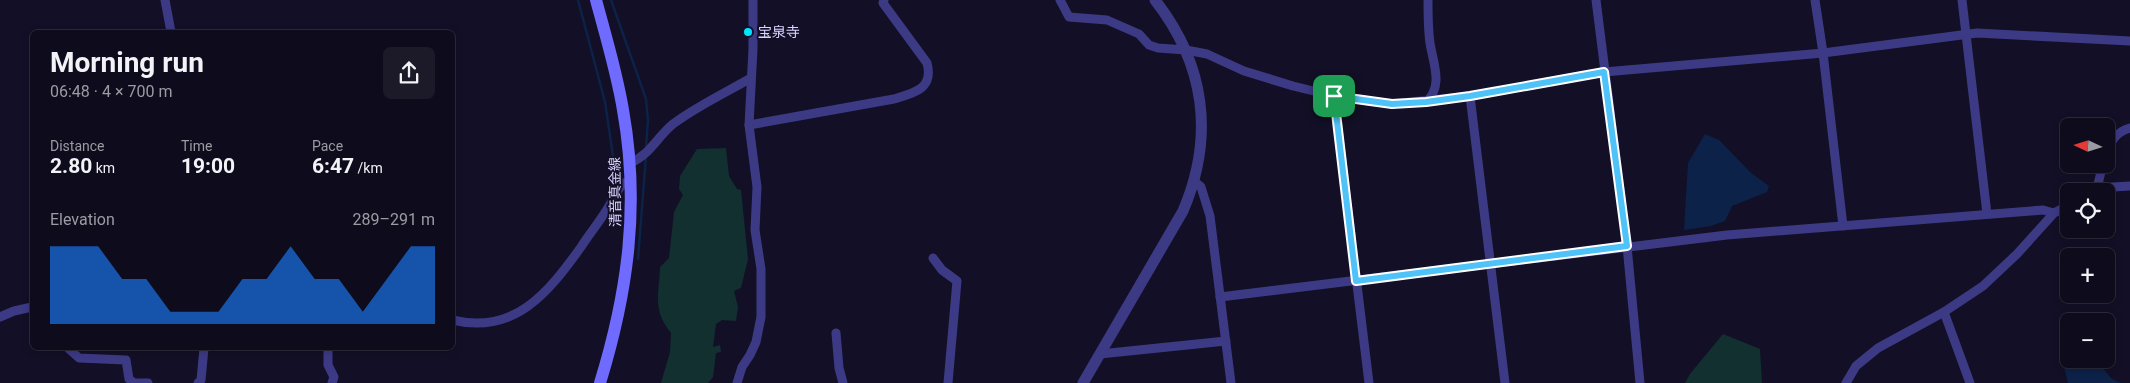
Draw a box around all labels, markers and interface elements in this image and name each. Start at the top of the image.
place label: 宝泉寺 [758,24,800,40]
marker: 宝泉寺 [742,26,754,38]
text: Morning run [50,46,204,79]
button: share [383,47,435,99]
pin [1313,75,1355,117]
text: 06:48 · 4 × 700 m [50,82,172,101]
icon: arrive [1320,82,1348,110]
north arrow [2060,118,2115,172]
map controls [2060,118,2115,368]
text: Distance [50,138,105,154]
text: Time [181,138,212,154]
text: Pace [312,138,343,154]
text: 2.80 [50,154,92,178]
text: 19:00 [181,154,235,178]
text: 6:47 [312,154,354,178]
street label: 清音真金線 [606,157,624,227]
text: km [92,160,115,176]
text: /km [354,160,383,176]
button: locate [2060,183,2115,238]
text: Elevation [50,210,115,229]
text: 289–291 m [353,210,435,229]
button: + [2060,248,2115,303]
button: − [2060,313,2115,368]

